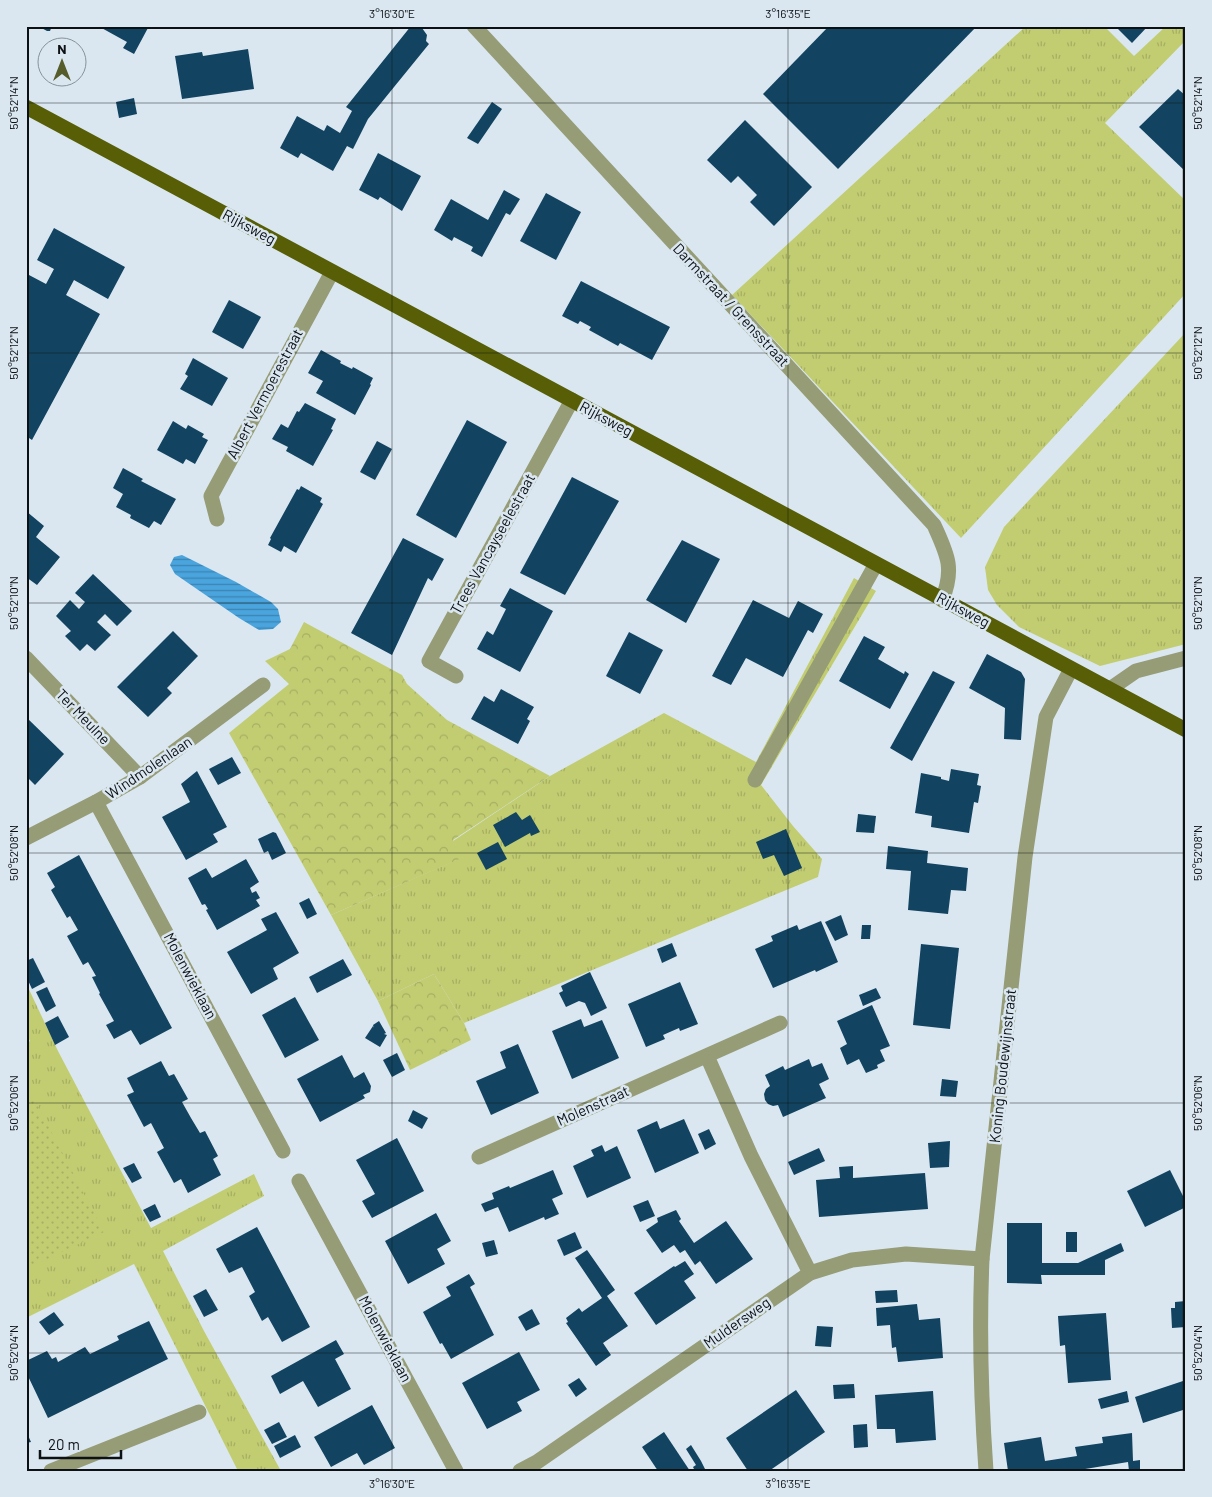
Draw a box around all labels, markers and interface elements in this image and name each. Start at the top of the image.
text: 3°16'30"E [369,6,415,20]
text: 3°16'35"E [765,6,811,20]
north arrow [38,38,88,88]
text: N [57,40,67,57]
text: 50°52'14"N [6,76,20,130]
text: 50°52'14"N [1190,76,1204,130]
street label: Rijksweg [220,205,279,248]
street label: Darmstraat / Grensstraat [670,239,794,370]
street label: Albert Vermoerestraat [222,325,306,462]
text: 50°52'12"N [6,326,20,380]
text: 50°52'12"N [1190,326,1204,380]
street label: Rijksweg [577,397,636,440]
street label: Trees Vancayseelestraat [446,470,538,617]
text: 50°52'10"N [6,576,20,630]
text: 50°52'10"N [1190,576,1204,630]
street label: Rijksweg [934,588,993,631]
street label: Ter Meulne [53,685,115,748]
street label: Windmolenlaan [102,732,195,803]
text: 50°52'08"N [6,825,20,881]
text: 50°52'08"N [1190,825,1204,881]
street label: Molenwieklaan [161,929,221,1022]
street label: Koning Boudewijnstraat [985,988,1019,1144]
text: 50°52'06"N [6,1075,20,1131]
text: 50°52'06"N [1190,1075,1204,1131]
street label: Molenstraat [554,1081,632,1129]
street label: Molenwieklaan [356,1292,416,1385]
street label: Muldersweg [700,1293,773,1352]
text: 50°52'04"N [6,1325,20,1381]
text: 50°52'04"N [1190,1325,1204,1381]
scale bar [40,1427,121,1459]
text: 20 m [48,1435,80,1453]
text: 3°16'30"E [369,1476,415,1490]
text: 3°16'35"E [765,1476,811,1490]

